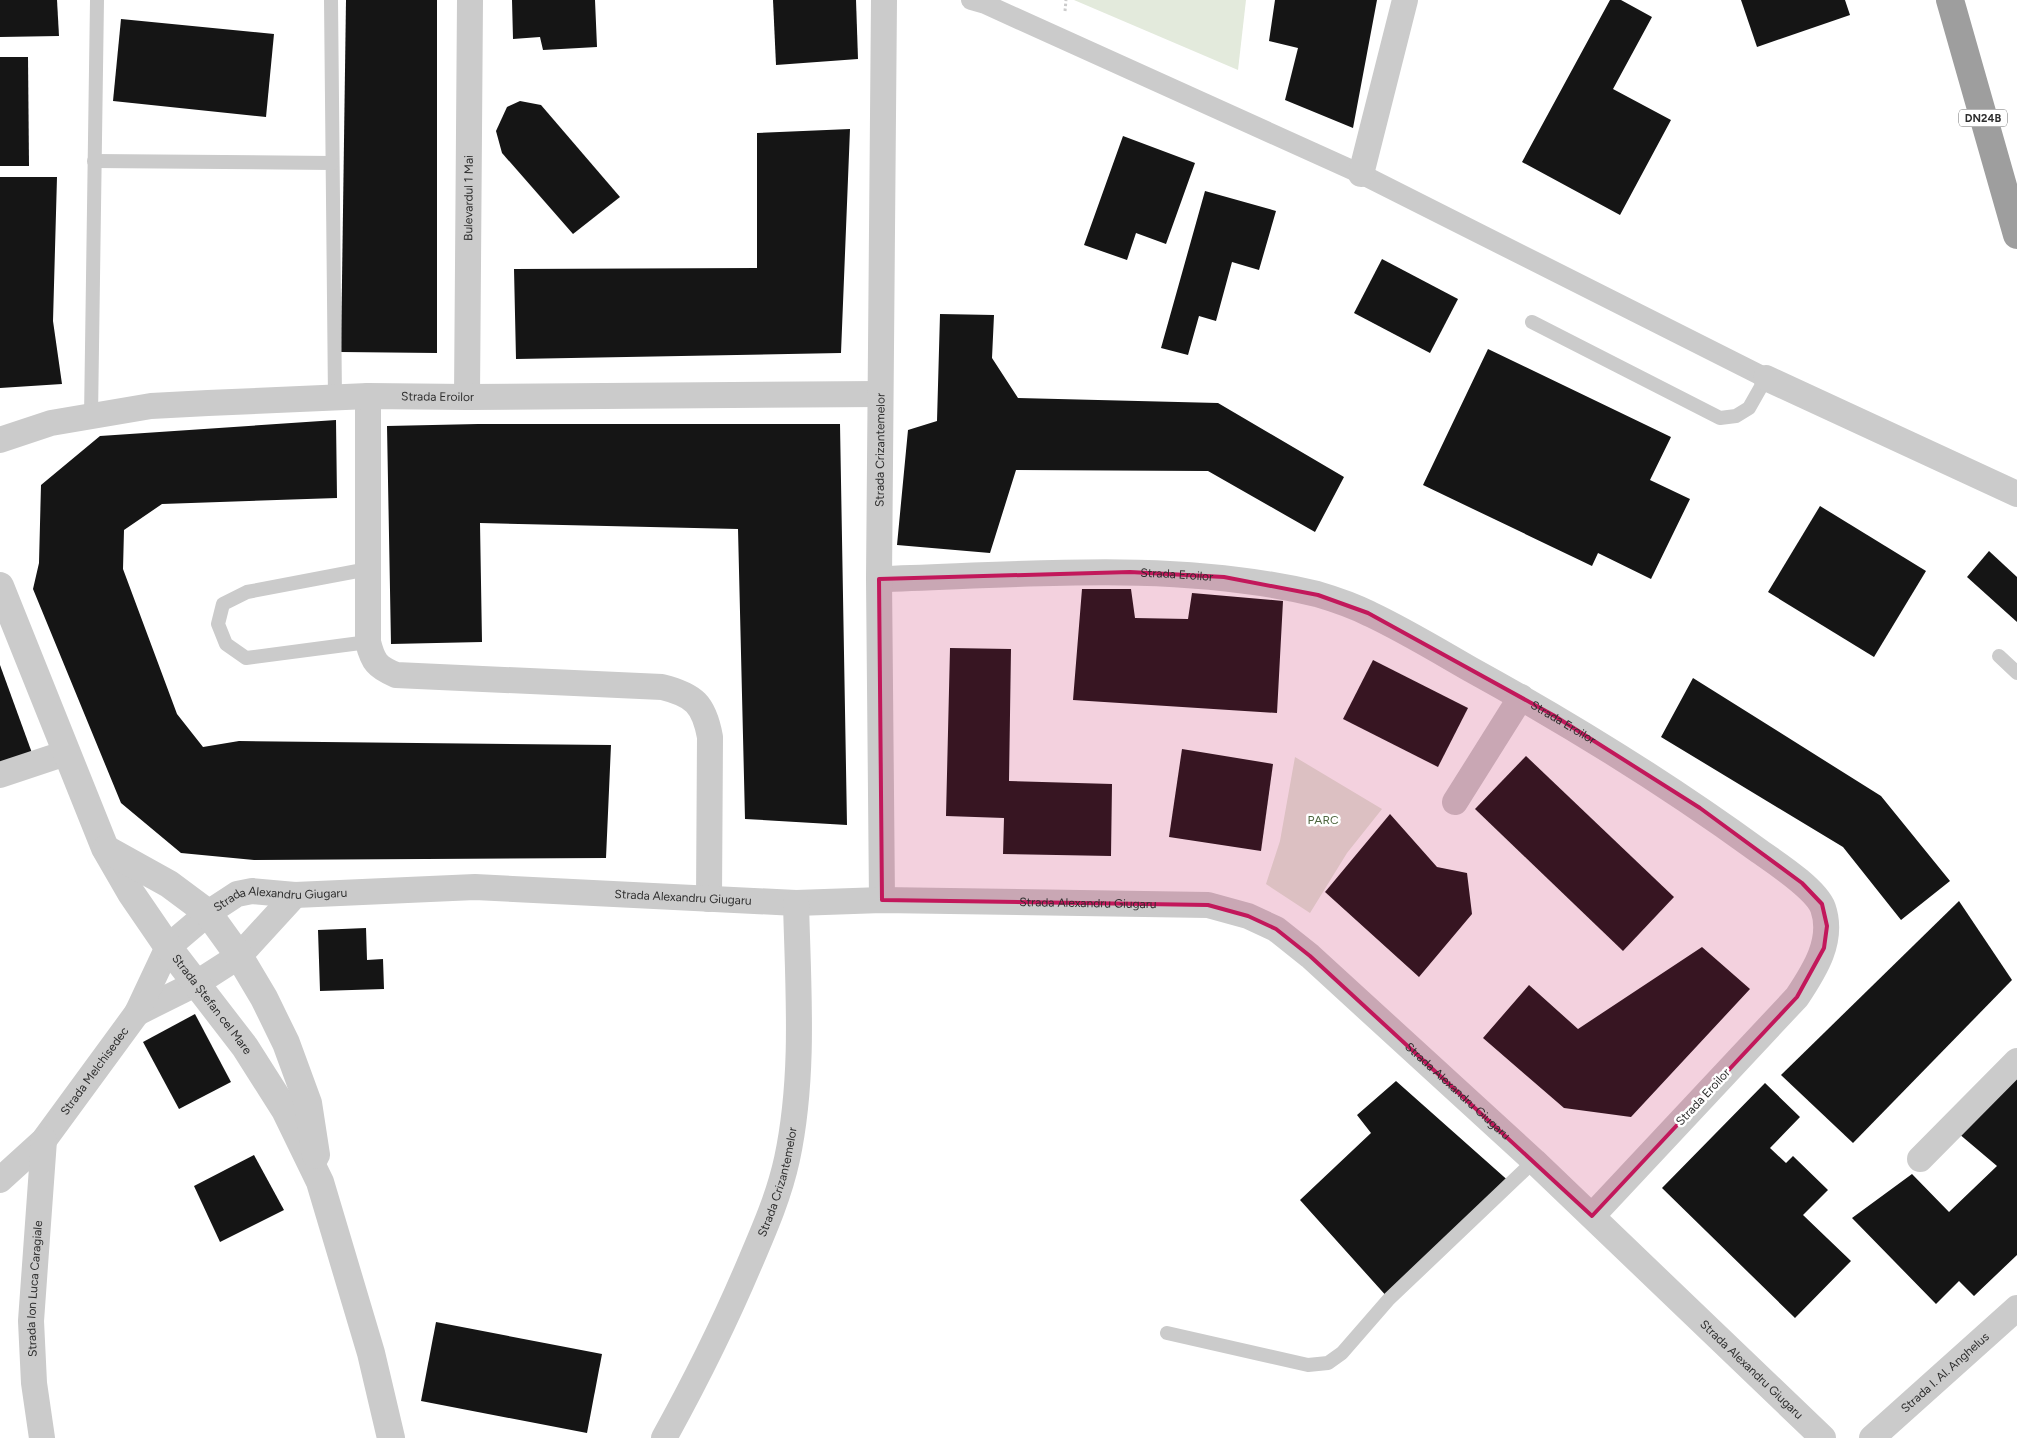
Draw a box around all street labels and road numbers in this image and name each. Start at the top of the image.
road number: DN24B [1959,110,2007,126]
street label: Bulevardul 1 Mai [461,155,476,241]
street label: Strada Eroilor [401,389,474,404]
street label: Strada Crizantemelor [873,393,888,507]
street label: Strada Eroilor [1140,566,1214,584]
street label: Strada Eroilor [1528,698,1598,747]
street label: Strada Alexandru Giugaru [211,884,347,914]
street label: Strada Alexandru Giugaru [614,887,752,908]
street label: Strada Alexandru Giugaru [1019,895,1157,911]
street label: Strada Ștefan cel Mare [169,952,255,1057]
street label: Strada Melchisedec [58,1024,132,1118]
street label: Strada Alexandru Giugaru [1402,1040,1513,1143]
street label: Strada Eroilor [1673,1066,1733,1128]
street label: Strada Crizantemelor [755,1126,800,1239]
street label: Strada Ion Luca Caragiale [24,1220,45,1357]
street label: Strada Alexandru Giugaru [1697,1317,1806,1422]
street label: Strada I. Al. Anghelus [1898,1329,1992,1416]

